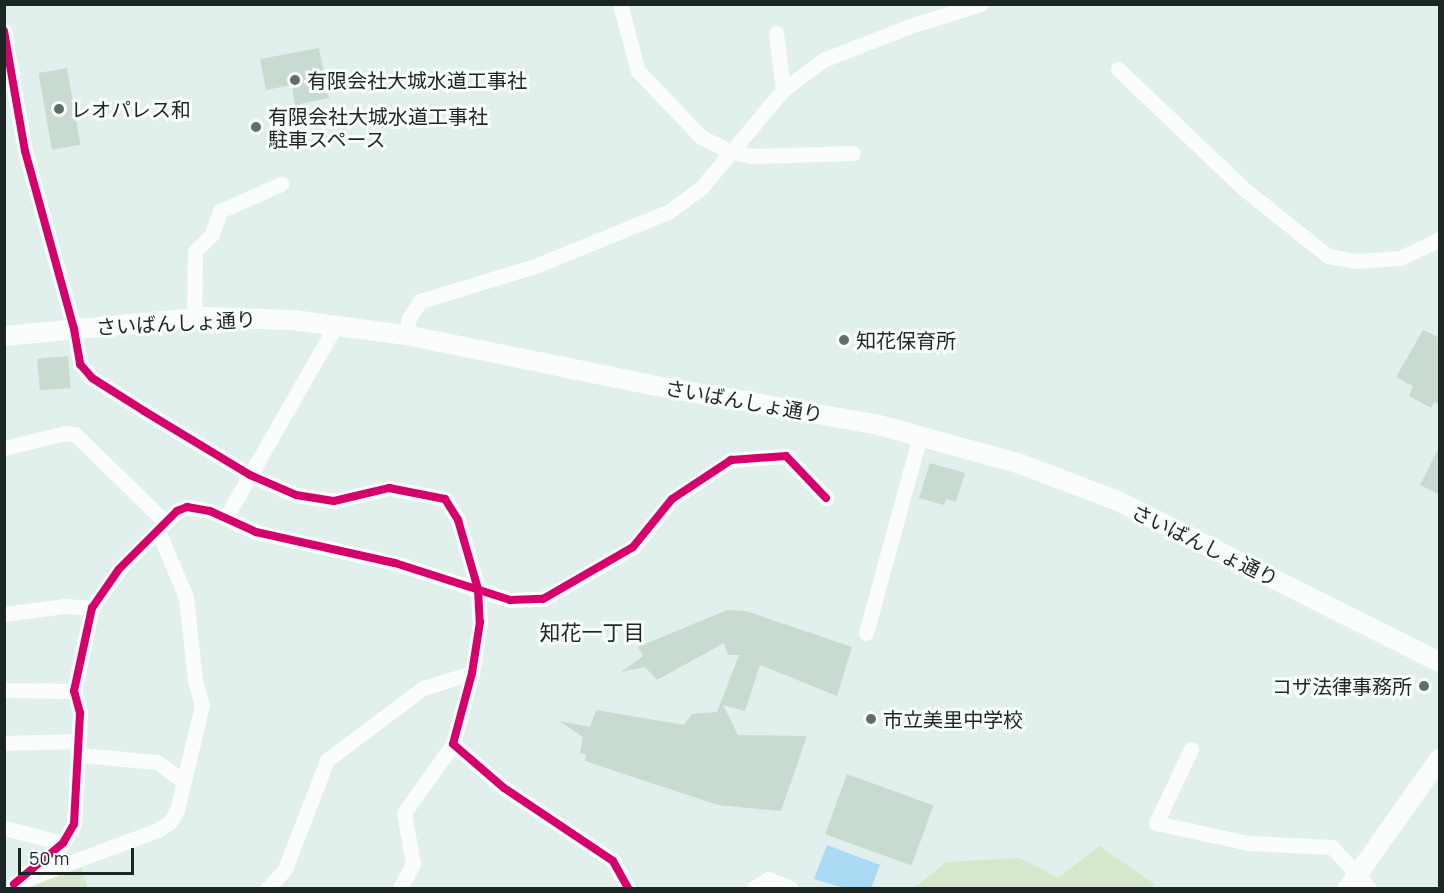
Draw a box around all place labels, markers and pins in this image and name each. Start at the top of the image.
place label: 有限会社大城水道工事社 [307,68,527,92]
marker: 有限会社大城水道工事社 [288,73,302,87]
place label: レオパレス和 [71,97,191,121]
marker: レオパレス和 [52,102,66,116]
place label: 有限会社大城水道工事社 駐車スペース [268,104,488,151]
marker: 有限会社大城水道工事社 駐車スペース [249,120,263,134]
place label: 知花保育所 [856,328,956,352]
marker: 知花保育所 [837,333,851,347]
place label: コザ法律事務所 [1272,674,1412,698]
marker: コザ法律事務所 [1417,679,1431,693]
place label: 市立美里中学校 [883,707,1023,731]
marker: 市立美里中学校 [864,712,878,726]

